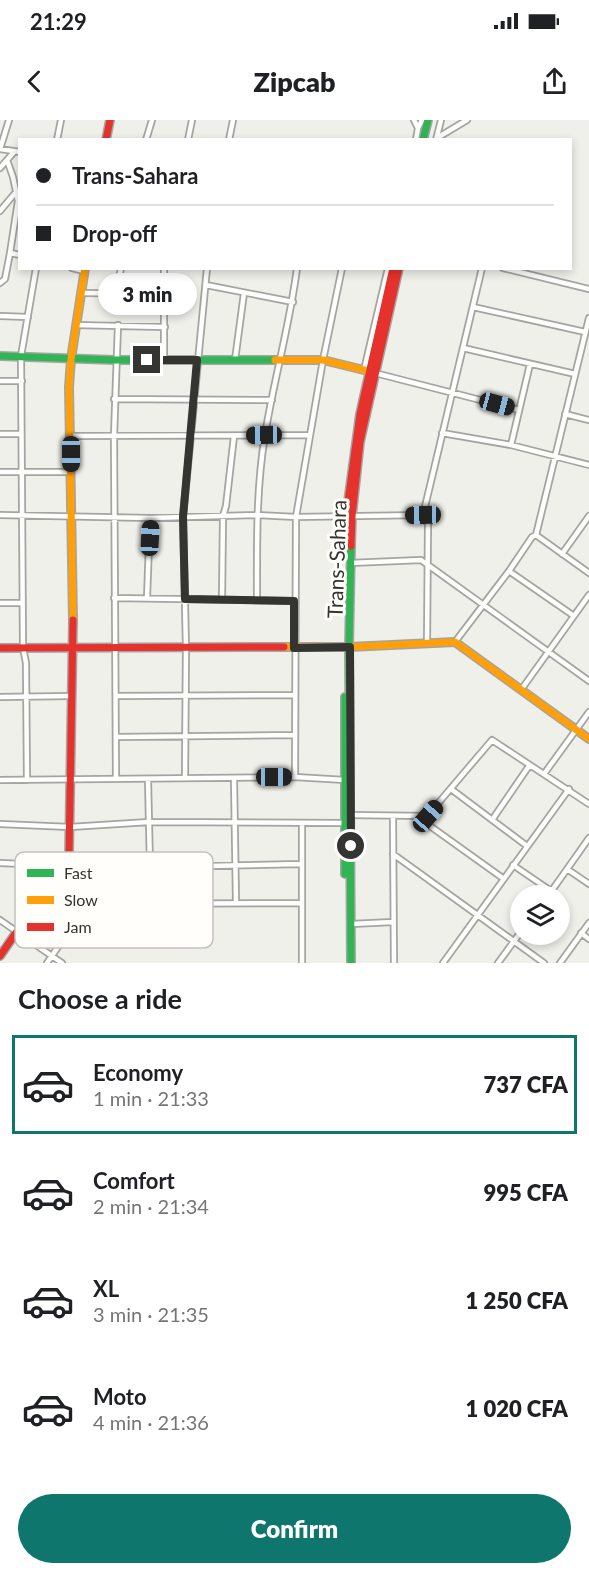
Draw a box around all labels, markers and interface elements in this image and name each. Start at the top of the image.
text: 21:29 [30,8,87,35]
icon: back [18,65,51,98]
text: Zipcab [254,65,335,98]
icon: share [538,65,571,98]
text: Trans-Sahara [72,162,198,189]
text: Drop-off [72,220,157,247]
callout: 3 min [98,273,196,315]
text: 3 min [123,282,172,306]
route end [133,346,160,373]
car [477,391,517,417]
car [246,426,282,444]
car [62,436,80,472]
street label: Trans-Sahara [321,499,351,619]
car [405,506,441,524]
car [140,520,160,556]
car [256,768,292,786]
car [409,797,447,835]
route start [337,832,364,859]
legend [15,852,213,948]
text: Fast [64,863,93,882]
map controls [510,885,570,945]
button: layers [510,885,570,945]
text: Slow [64,890,98,909]
text: Jam [64,917,92,936]
text: Choose a ride [18,982,182,1015]
icon: car [21,1058,75,1112]
text: Economy [93,1059,183,1086]
text: 737 CFA [483,1071,568,1098]
text: 1 min · 21:33 [93,1086,209,1110]
icon: car [21,1166,75,1220]
text: Comfort [93,1167,175,1194]
text: 995 CFA [483,1179,568,1206]
text: 2 min · 21:34 [93,1194,209,1218]
icon: car [21,1274,75,1328]
text: XL [93,1275,119,1302]
text: 1 250 CFA [466,1287,568,1314]
text: 3 min · 21:35 [93,1302,209,1326]
icon: car [21,1382,75,1436]
text: Moto [93,1383,147,1410]
text: 1 020 CFA [466,1395,568,1422]
text: 4 min · 21:36 [93,1410,209,1434]
button: Confirm [18,1494,571,1563]

